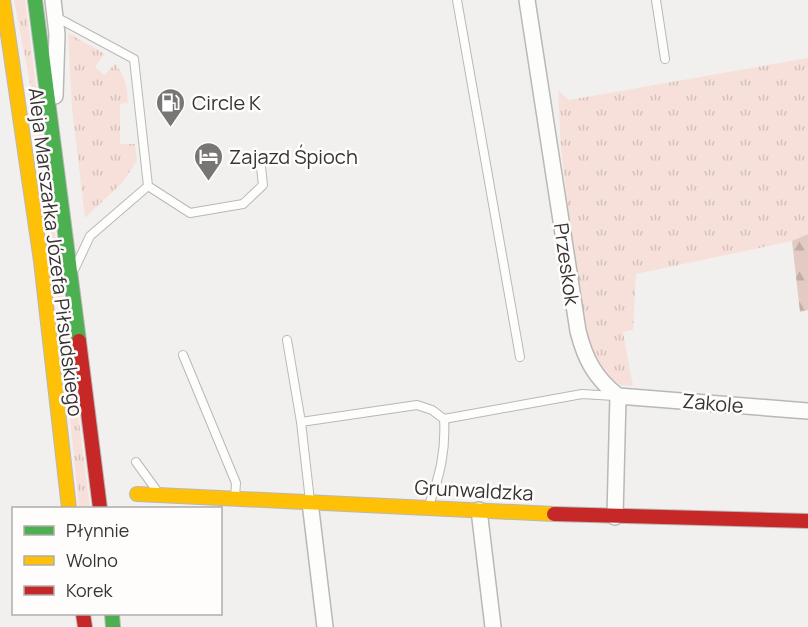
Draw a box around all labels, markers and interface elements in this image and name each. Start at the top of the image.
street label: Aleja Marszałka Józefa Piłsudskiego [22,86,90,418]
fuel station icon: Circle K [155,86,187,128]
place label: Circle K [192,89,261,116]
hotel icon: Zajazd Śpioch [192,140,224,182]
place label: Zajazd Śpioch [229,143,358,170]
street label: Przeskok [548,221,586,308]
street label: Zakole [681,387,745,419]
street label: Grunwaldzka [414,473,534,507]
legend [12,507,222,615]
text: Płynnie [66,518,129,542]
text: Wolno [66,548,118,572]
text: Korek [66,578,113,602]

